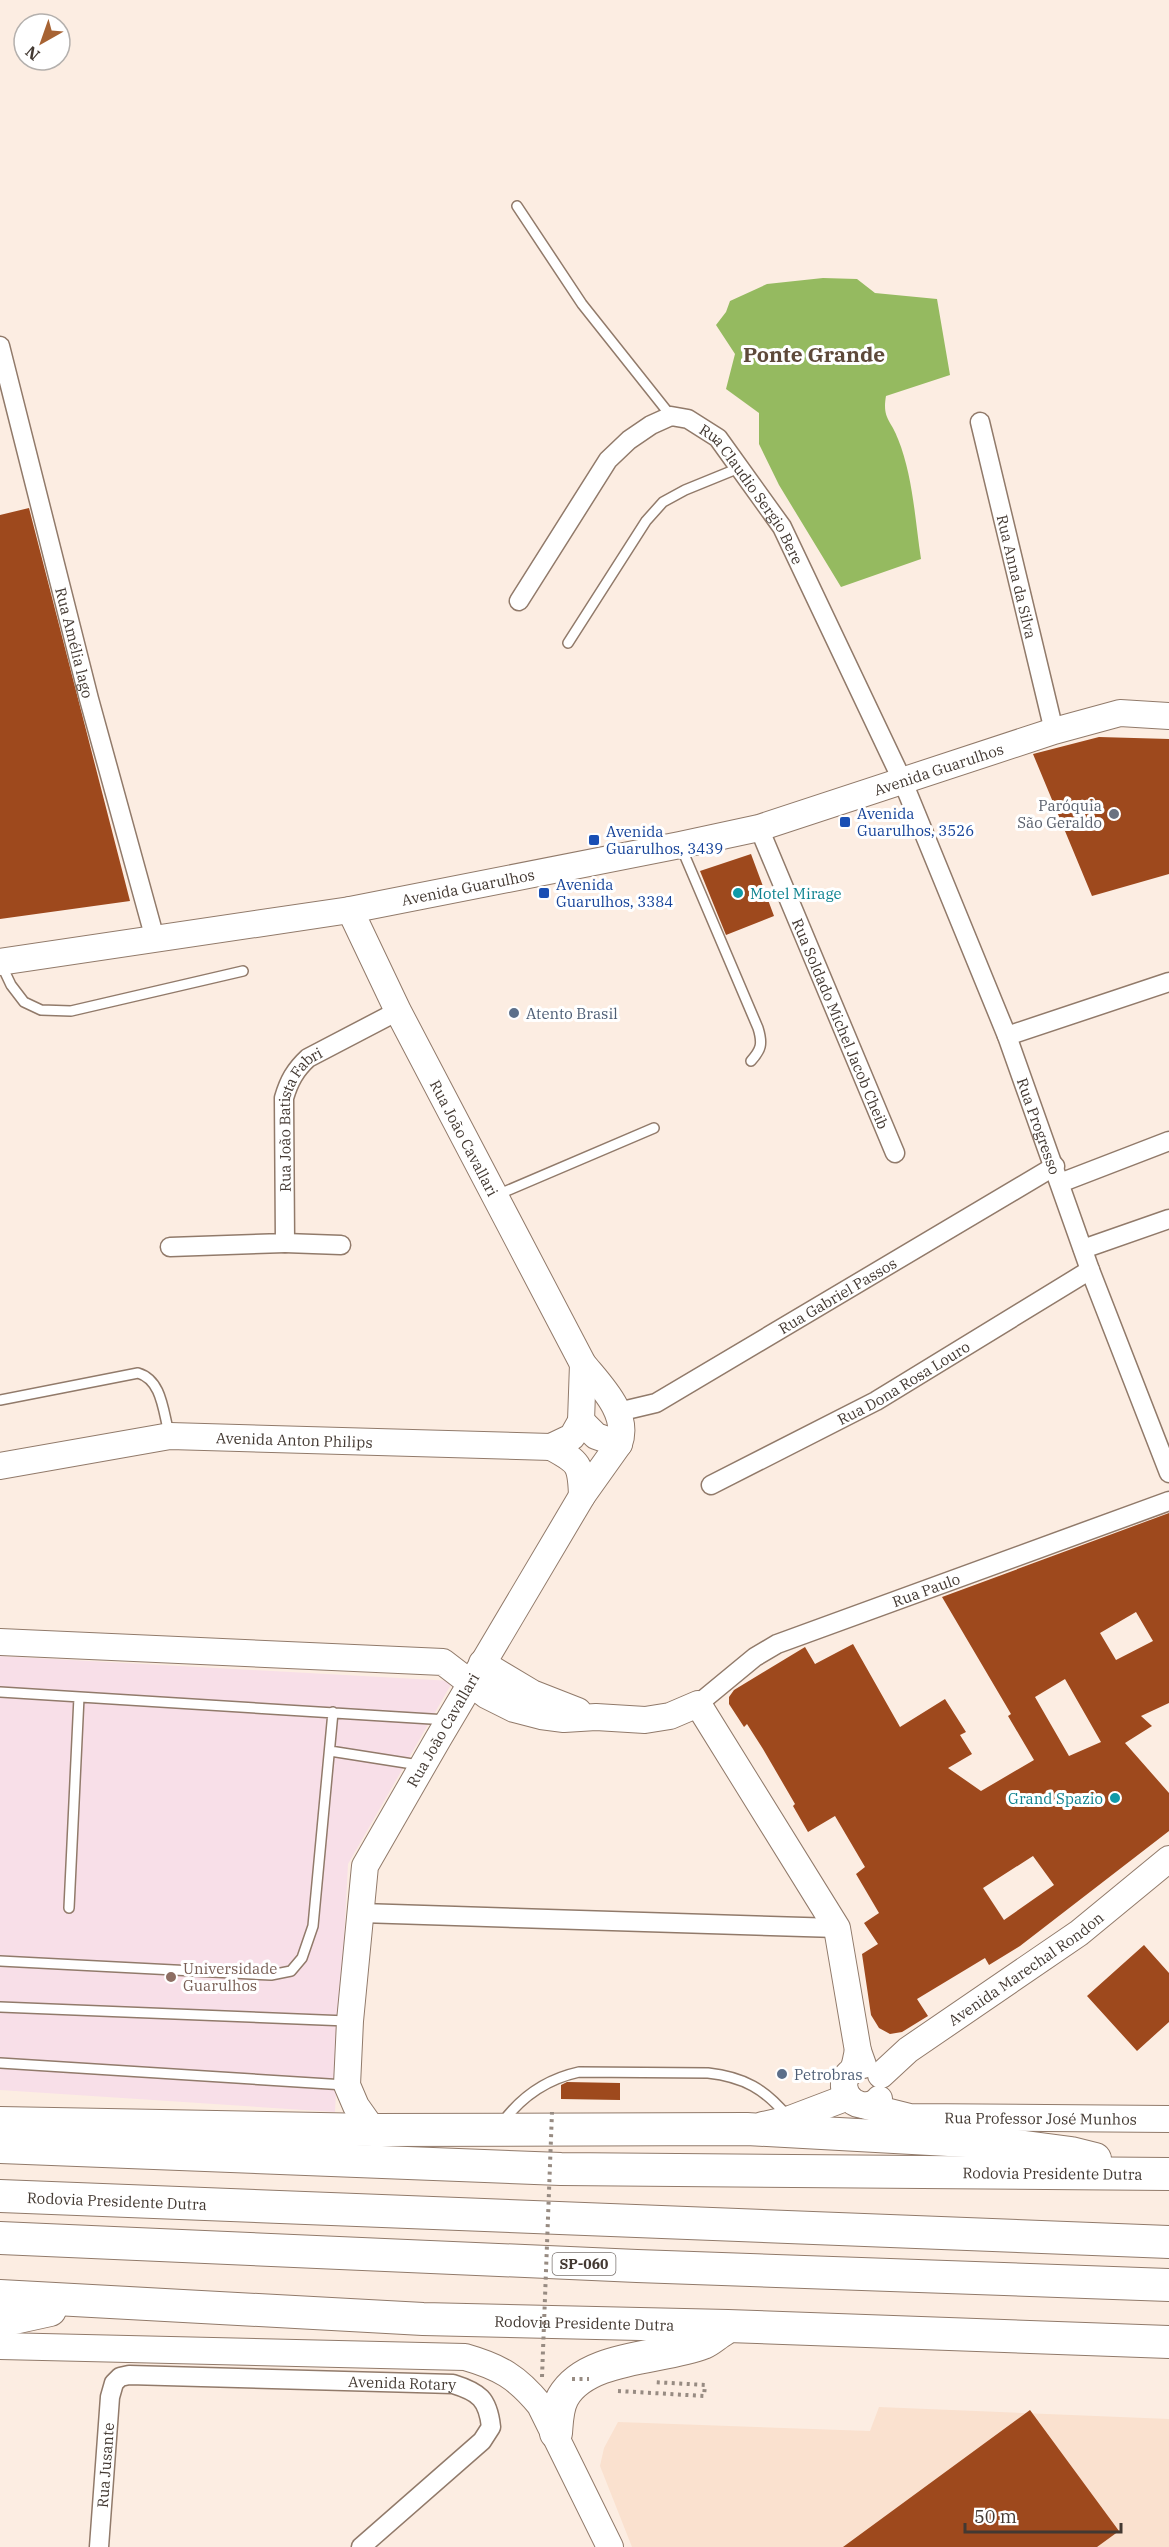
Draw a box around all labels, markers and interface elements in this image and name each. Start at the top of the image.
north arrow [12,12,72,72]
text: N [21,42,44,65]
district label: Ponte Grande [743,340,885,368]
street label: Rua Claudio Sergio Bere [696,419,808,567]
street label: Rua Anna da Silva [993,513,1041,641]
street label: Rua Amélia lago [52,585,98,700]
street label: Avenida Guarulhos [871,739,1006,799]
place label: Paróquia São Geraldo [1017,796,1102,832]
place label: Avenida Guarulhos, 3526 [857,804,974,840]
marker: Paróquia São Geraldo [1107,807,1121,821]
marker: Avenida Guarulhos, 3526 [838,815,852,829]
place label: Avenida Guarulhos, 3439 [606,822,723,858]
marker: Avenida Guarulhos, 3439 [587,833,601,847]
street label: Avenida Guarulhos [400,864,536,909]
place label: Avenida Guarulhos, 3384 [556,875,673,911]
place label: Motel Mirage [750,884,842,903]
marker: Avenida Guarulhos, 3384 [537,886,551,900]
marker: Motel Mirage [731,886,745,900]
street label: Rua Soldado Michel Jacob Cheib [788,915,893,1132]
place label: Atento Brasil [526,1004,618,1023]
marker: Atento Brasil [507,1006,521,1020]
street label: Rua João Batista Fabri [274,1043,326,1192]
street label: Rua Progresso [1013,1075,1065,1177]
street label: Rua João Cavallari [426,1076,503,1199]
street label: Rua Gabriel Passos [775,1253,900,1338]
street label: Rua Dona Rosa Louro [834,1336,973,1429]
street label: Avenida Anton Philips [216,1428,373,1451]
street label: Rua Paulo [890,1569,962,1611]
street label: Rua João Cavallari [403,1669,483,1790]
place label: Grand Spazio [1008,1789,1103,1808]
marker: Grand Spazio [1108,1791,1122,1805]
street label: Avenida Marechal Rondon [944,1907,1108,2029]
place label: Universidade Guarulhos [183,1959,277,1995]
marker: Universidade Guarulhos [164,1970,178,1984]
place label: Petrobras [794,2065,863,2084]
marker: Petrobras [775,2067,789,2081]
street label: Rua Professor José Munhos [944,2108,1137,2128]
street label: Rodovia Presidente Dutra [962,2163,1143,2183]
street label: Rodovia Presidente Dutra [27,2188,207,2214]
road number: SP-060 [552,2253,616,2275]
street label: Rodovia Presidente Dutra [494,2311,675,2334]
street label: Avenida Rotary [348,2372,456,2394]
street label: Rua Jusante [92,2422,118,2509]
scale bar [965,2496,1121,2534]
text: 50 m [974,2505,1017,2528]

